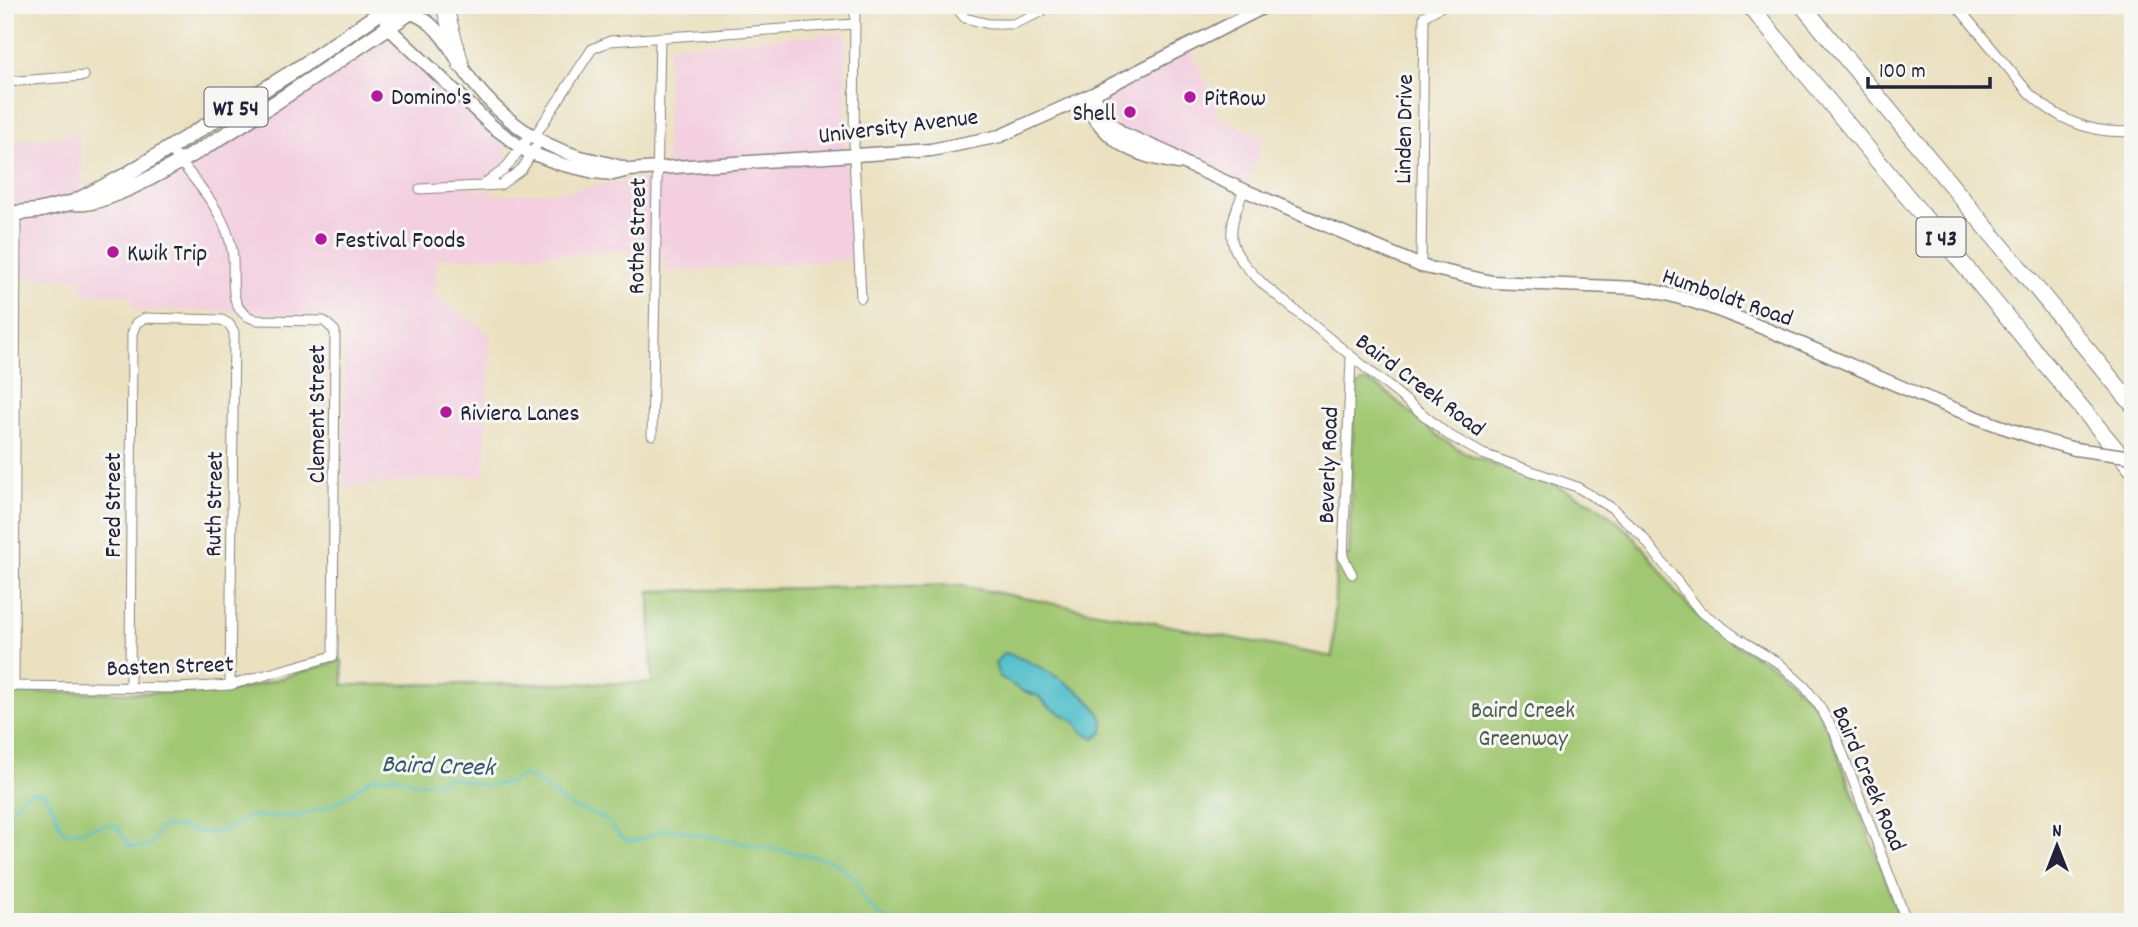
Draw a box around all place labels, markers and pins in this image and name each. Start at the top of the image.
place label: Domino's [391,82,472,116]
place label: PitRow [1204,83,1266,117]
marker: Domino's [369,88,385,104]
marker: PitRow [1182,89,1198,105]
place label: Shell [1072,98,1116,132]
marker: Shell [1122,104,1138,120]
place label: Festival Foods [335,225,466,259]
marker: Festival Foods [313,231,329,247]
place label: Kwik Trip [127,238,207,272]
marker: Kwik Trip [105,244,121,260]
place label: Riviera Lanes [460,398,580,432]
marker: Riviera Lanes [438,404,454,420]

